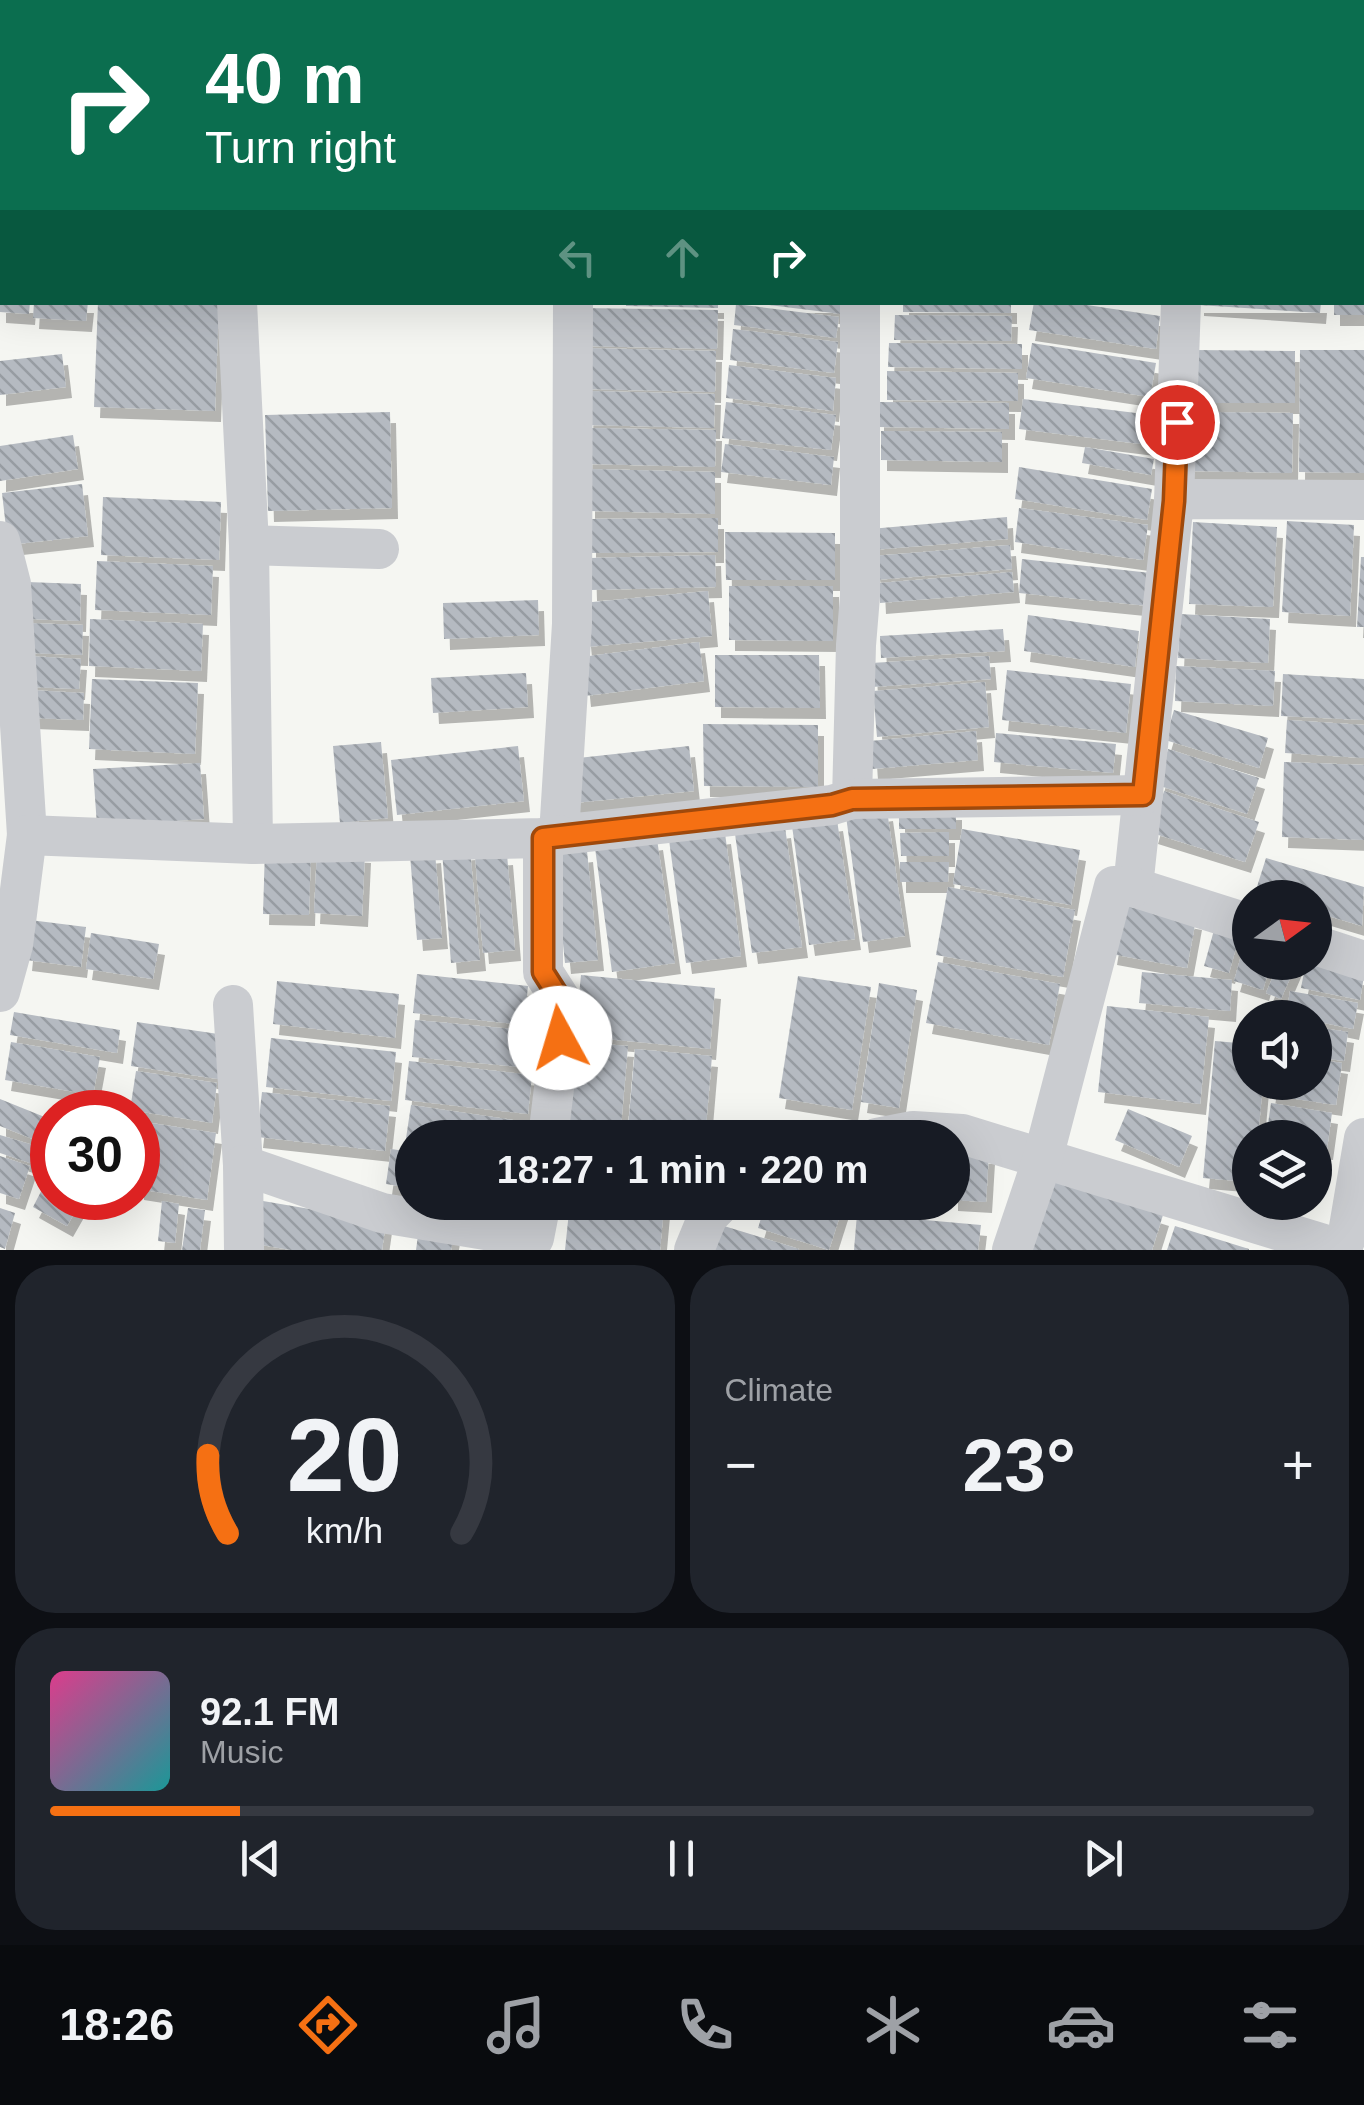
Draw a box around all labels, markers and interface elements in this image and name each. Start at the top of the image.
icon: right [40,40,170,170]
text: 40 m [205,40,365,118]
text: Turn right [205,122,396,173]
icon: left [550,230,605,285]
icon: ahead [655,230,710,285]
icon: right [760,230,815,285]
pin [1135,380,1220,465]
icon: arrive [1150,395,1205,450]
north arrow [1232,880,1332,980]
map controls [1232,880,1332,1220]
position arrow [508,986,612,1090]
button: sound [1232,1000,1332,1100]
speed limit sign: 30 [30,1090,160,1220]
button: layers [1232,1120,1332,1220]
text: 18:27 · 1 min · 220 m [497,1149,868,1191]
text: Climate [725,1372,833,1408]
text: 20 [287,1397,403,1513]
text: 23° [963,1423,1076,1507]
text: − [725,1434,757,1496]
text: + [1282,1434,1314,1496]
text: km/h [306,1511,383,1551]
text: 92.1 FM [200,1691,339,1733]
text: Music [200,1734,284,1770]
icon: previous [233,1831,288,1886]
icon: pause [654,1831,709,1886]
icon: next [1076,1831,1131,1886]
icon: directions [293,1990,363,2060]
icon: music [481,1990,551,2060]
icon: phone [670,1990,740,2060]
icon: climate [858,1990,928,2060]
icon: car [1046,1990,1116,2060]
icon: filters [1235,1990,1305,2060]
text: 18:26 [59,1999,174,2050]

